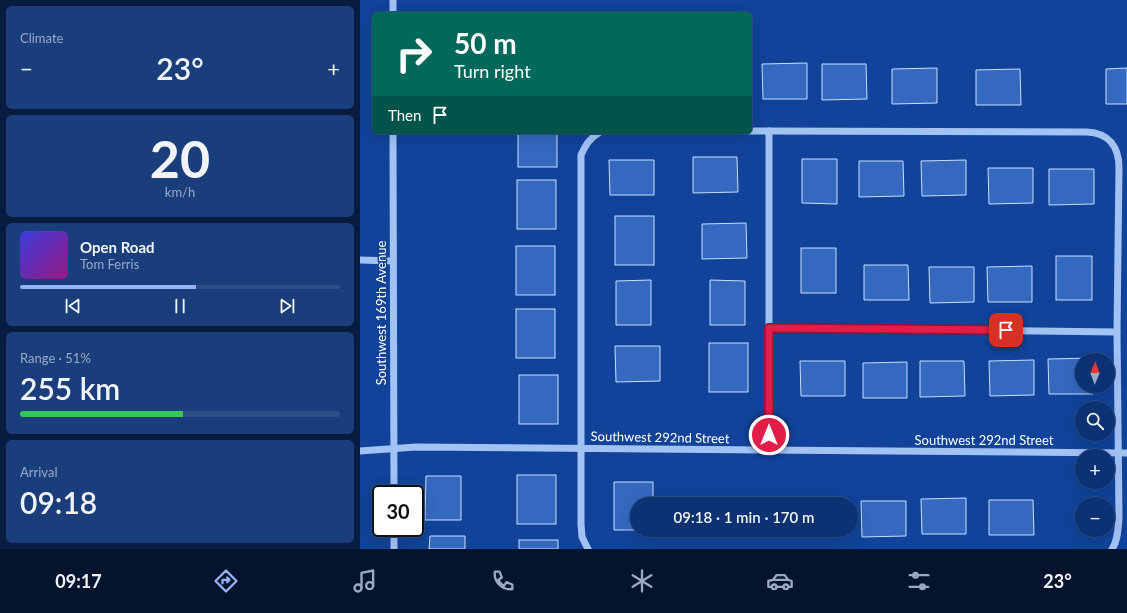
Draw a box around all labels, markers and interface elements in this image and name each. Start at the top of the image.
text: 50 m [454,26,517,60]
icon: right [388,28,440,80]
text: Climate [20,30,63,46]
text: 23° [156,50,204,86]
text: − [20,55,33,82]
text: + [327,55,340,82]
text: Turn right [454,60,531,82]
icon: arrive [429,104,451,126]
text: Then [388,106,421,124]
text: 20 [150,127,210,189]
text: km/h [165,184,195,200]
text: Open Road [80,238,155,256]
street label: Southwest 169th Avenue [373,241,389,385]
text: Tom Ferris [80,256,139,272]
icon: previous [62,295,84,317]
icon: pause [169,295,191,317]
icon: next [276,295,298,317]
pin [989,313,1023,347]
icon: arrive [995,319,1017,341]
text: Range · 51% [20,350,91,366]
north arrow [1075,353,1115,393]
map controls [1075,353,1115,537]
text: 255 km [20,370,120,406]
button: search [1075,401,1115,441]
position arrow [748,414,790,456]
street label: Southwest 292nd Street [590,428,730,446]
street label: Southwest 292nd Street [915,432,1054,448]
button: + [1075,449,1115,489]
text: Arrival [20,464,57,480]
text: 09:18 [20,484,97,520]
speed limit sign: 30 [372,485,424,537]
button: − [1075,497,1115,537]
text: 09:18 · 1 min · 170 m [674,508,814,526]
icon: directions [212,567,240,595]
icon: music [351,567,379,595]
icon: phone [489,567,517,595]
icon: climate [628,567,656,595]
icon: car [766,567,794,595]
icon: filters [905,567,933,595]
text: 09:17 [55,570,102,592]
text: 23° [1043,570,1072,592]

